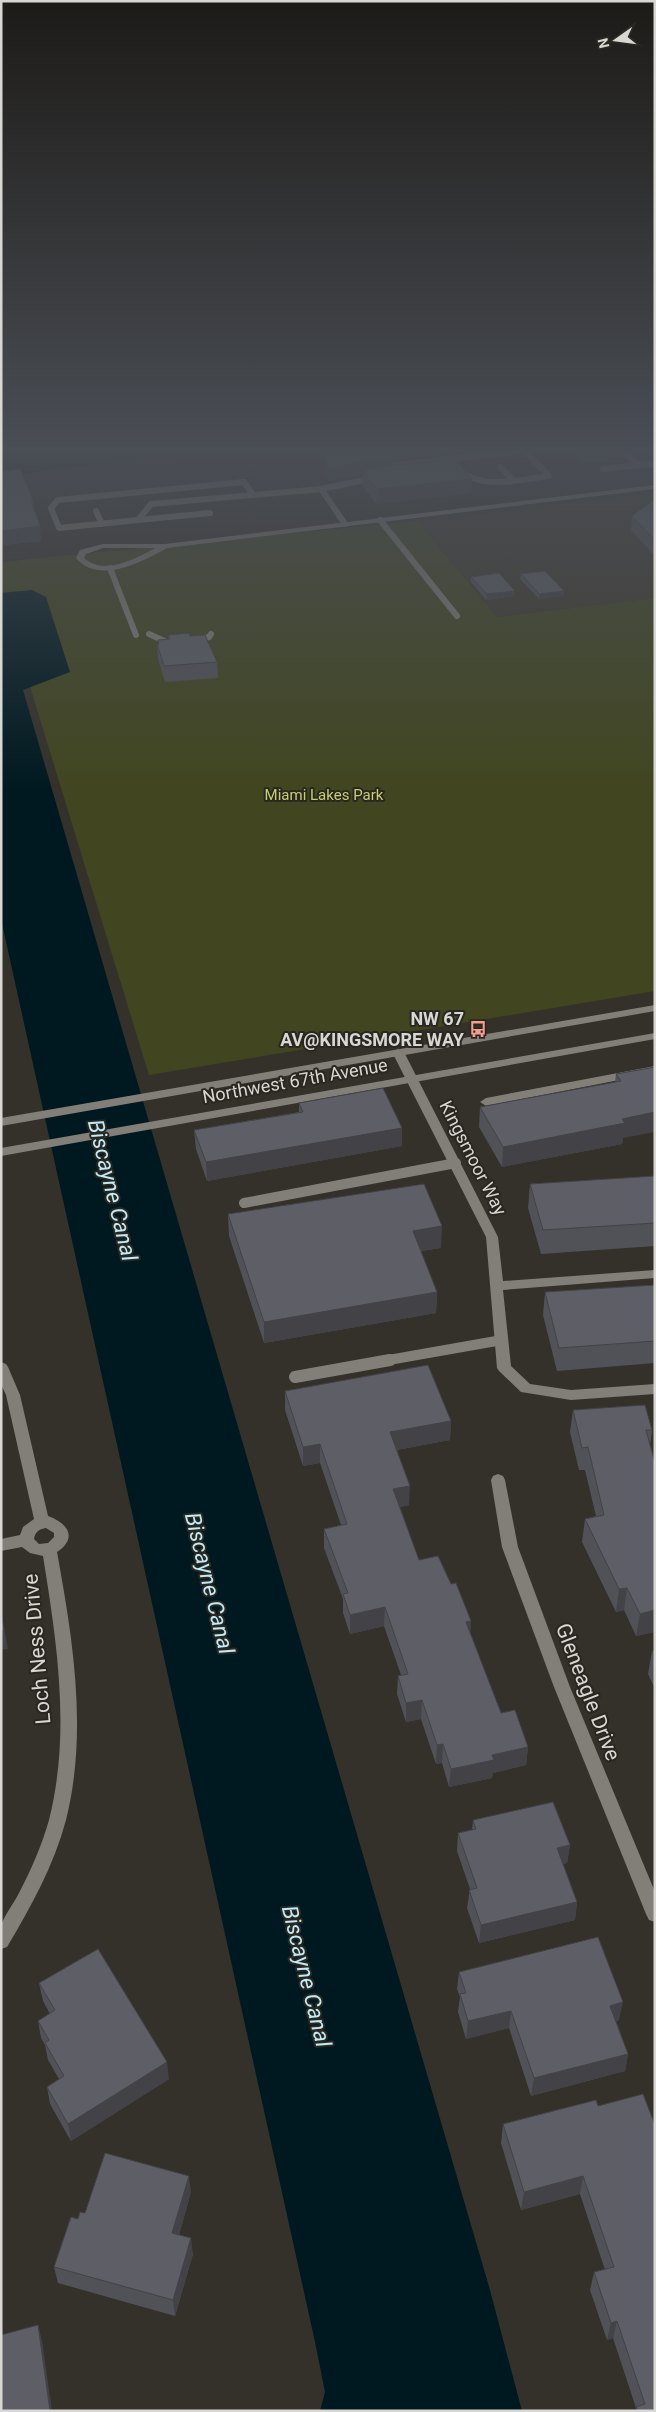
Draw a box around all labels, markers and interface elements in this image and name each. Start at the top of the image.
north arrow [591,15,641,65]
text: N [594,36,612,50]
park label: Miami Lakes Park [265,786,384,804]
place label: NW 67 AV@KINGSMORE WAY [280,1008,465,1050]
bus stop icon: NW 67 AV@KINGSMORE WAY [468,1019,488,1039]
street label: Northwest 67th Avenue [201,1054,389,1107]
street label: Kingsmoor Way [436,1097,512,1219]
water label: Biscayne Canal [83,1117,142,1264]
water label: Biscayne Canal [180,1510,239,1657]
street label: Loch Ness Drive [18,1573,56,1725]
street label: Gleneagle Drive [551,1620,625,1764]
water label: Biscayne Canal [277,1903,336,2050]

